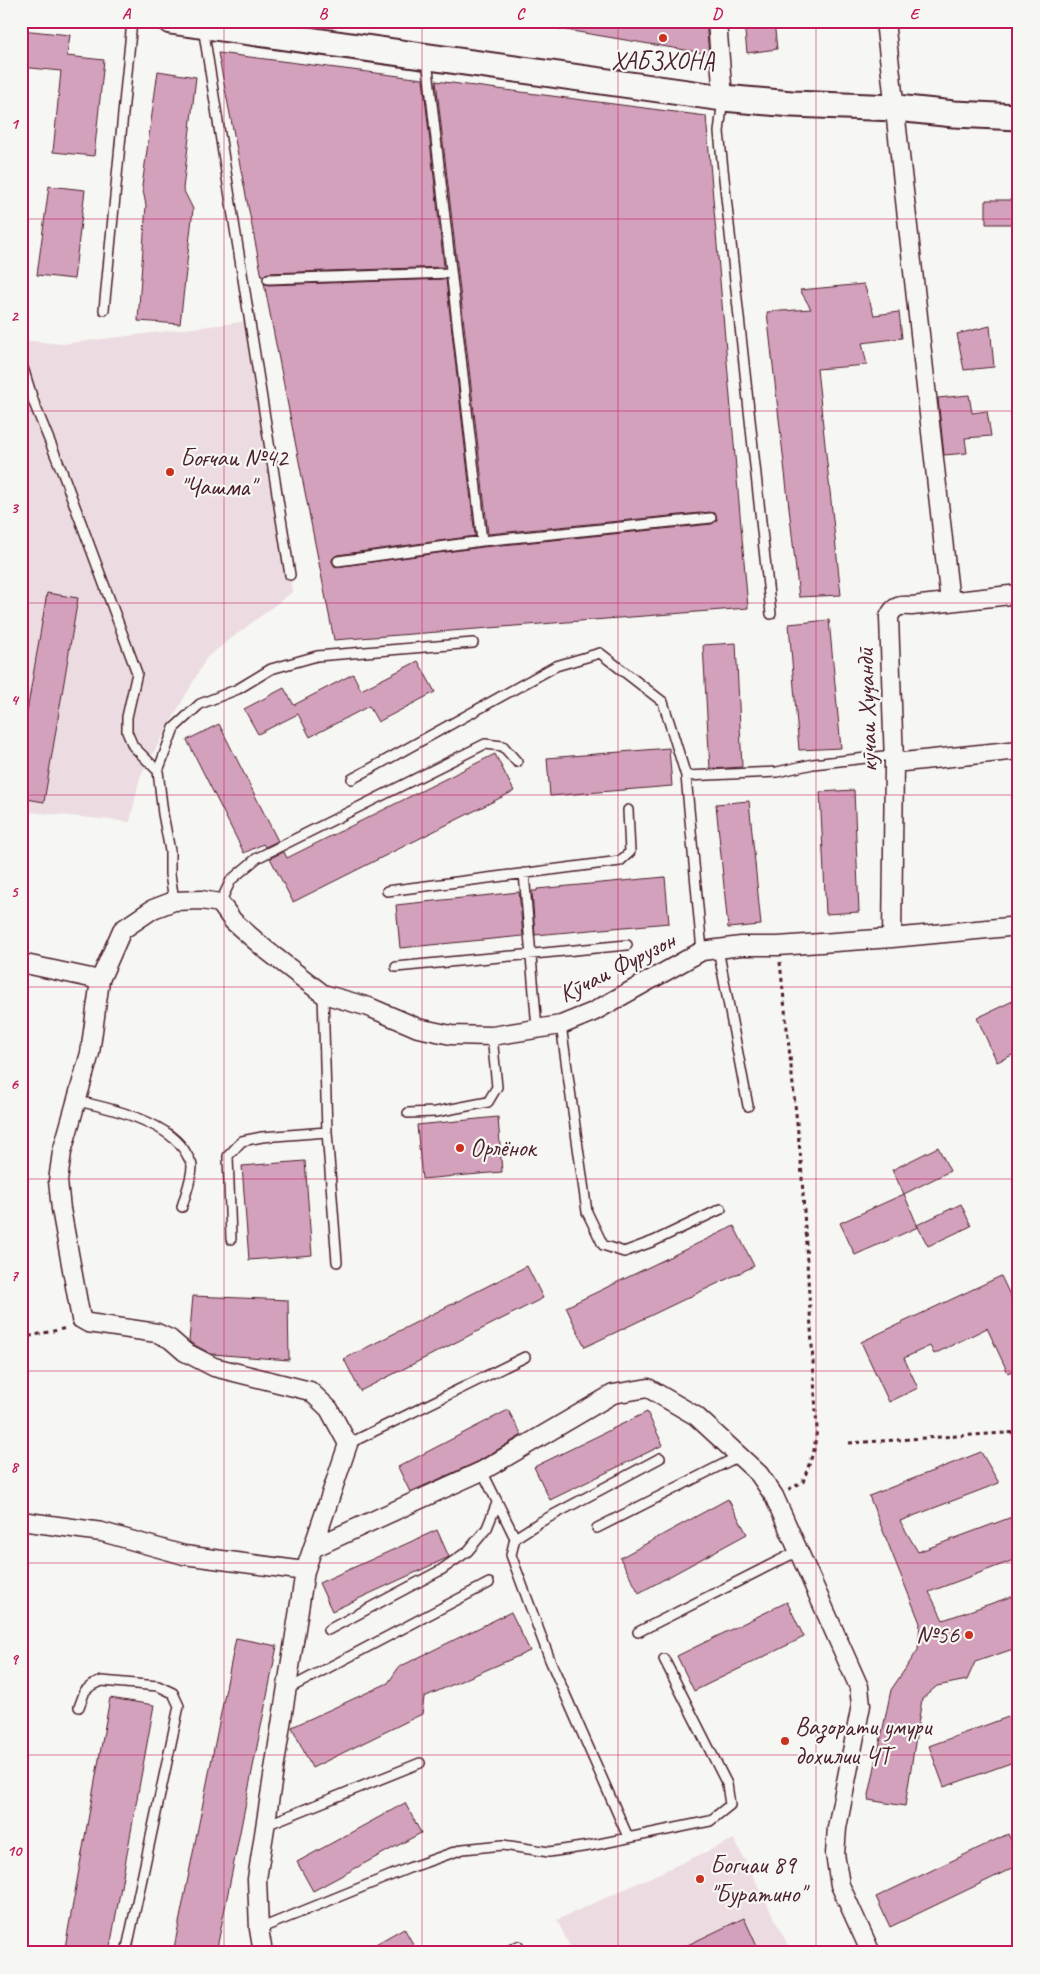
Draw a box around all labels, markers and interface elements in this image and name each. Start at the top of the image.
text: A [122,4,132,24]
text: B [319,4,329,24]
text: C [516,4,526,24]
text: D [712,4,723,24]
text: E [910,4,921,24]
marker: ХАБЗХОНА [657,32,669,44]
place label: ХАБЗХОНА [611,45,715,77]
text: 1 [10,114,19,134]
text: 2 [10,306,19,326]
place label: Боғчаи №42 "Чашма" [180,442,289,503]
marker: Боғчаи №42 "Чашма" [164,466,176,478]
text: 3 [10,498,19,518]
street label: кӯчаи Хуҷандӣ [849,646,885,773]
text: 4 [10,690,19,710]
text: 5 [11,882,20,902]
street label: Кӯчаи Фурузон [553,923,682,1010]
text: 6 [10,1074,19,1094]
place label: Орлёнок [470,1132,538,1164]
marker: Орлёнок [454,1142,466,1154]
text: 7 [10,1266,19,1286]
text: 8 [10,1457,19,1477]
place label: №56 [916,1619,960,1651]
marker: №56 [963,1629,975,1641]
text: 9 [10,1649,19,1669]
place label: Вазорати умури дохилии ЧТ [795,1711,933,1772]
marker: Вазорати умури дохилии ЧТ [779,1735,791,1747]
text: 10 [7,1841,23,1861]
place label: Богчаи 89 "Буратино" [710,1849,810,1910]
marker: Богчаи 89 "Буратино" [694,1873,706,1885]

